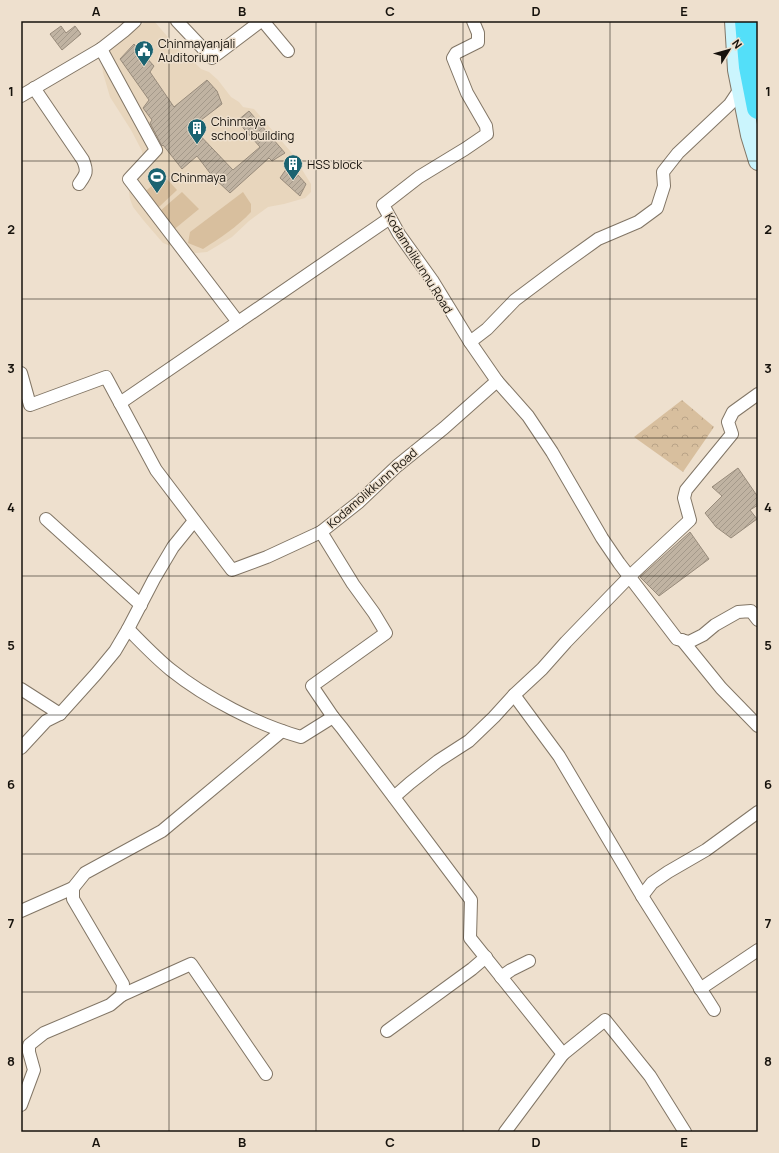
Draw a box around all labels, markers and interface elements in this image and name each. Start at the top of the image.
text: A [92,2,101,20]
text: B [238,2,246,20]
text: C [385,2,395,20]
text: D [531,2,541,20]
text: E [680,2,688,20]
north arrow [709,30,749,70]
place label: Chinmayanjali Auditorium [158,35,235,66]
text: N [729,36,746,51]
public building icon: Chinmayanjali Auditorium [133,39,155,67]
text: 1 [8,82,14,100]
text: 1 [765,82,771,100]
place label: Chinmaya school building [211,113,294,144]
building icon: Chinmaya school building [186,117,208,145]
building icon: HSS block [282,153,304,181]
place label: HSS block [307,156,363,173]
sports icon: Chinmaya [146,166,168,194]
place label: Chinmaya [171,169,226,186]
street label: Kodamolikunnu Road [381,209,457,317]
text: 2 [7,220,15,238]
text: 2 [764,220,772,238]
text: 3 [7,359,15,377]
text: 3 [764,359,772,377]
street label: Kodamolikkunn Road [323,444,421,532]
text: 4 [7,498,15,516]
text: 4 [764,498,772,516]
text: 5 [7,636,15,654]
text: 5 [764,636,772,654]
text: 6 [7,775,15,793]
text: 6 [764,775,772,793]
text: 7 [8,914,15,932]
text: 7 [765,914,772,932]
text: 8 [7,1052,15,1070]
text: 8 [764,1052,772,1070]
text: A [92,1133,101,1151]
text: B [238,1133,246,1151]
text: C [385,1133,395,1151]
text: D [531,1133,541,1151]
text: E [680,1133,688,1151]

